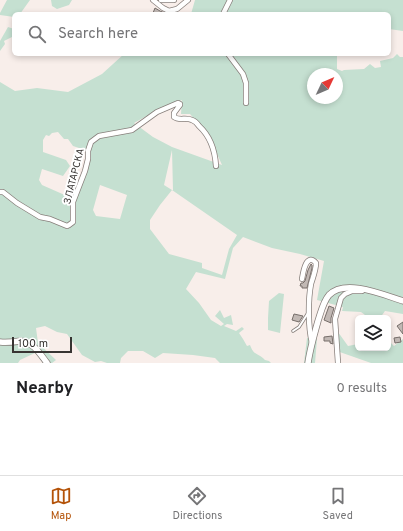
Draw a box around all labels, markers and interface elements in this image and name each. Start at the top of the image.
search box [12,12,391,56]
icon: search [26,23,48,45]
text: Search here [58,25,138,44]
north arrow [307,68,343,104]
street label: ЗЛАТАРСКА [61,147,88,206]
map controls [355,315,391,351]
button: layers [355,315,391,351]
scale bar [12,335,72,354]
text: 100 m [18,337,48,351]
text: Nearby [16,378,73,400]
text: 0 results [336,381,387,397]
tab: Map [50,485,72,523]
tab: Directions [172,485,222,523]
tab: Saved [323,485,353,523]

